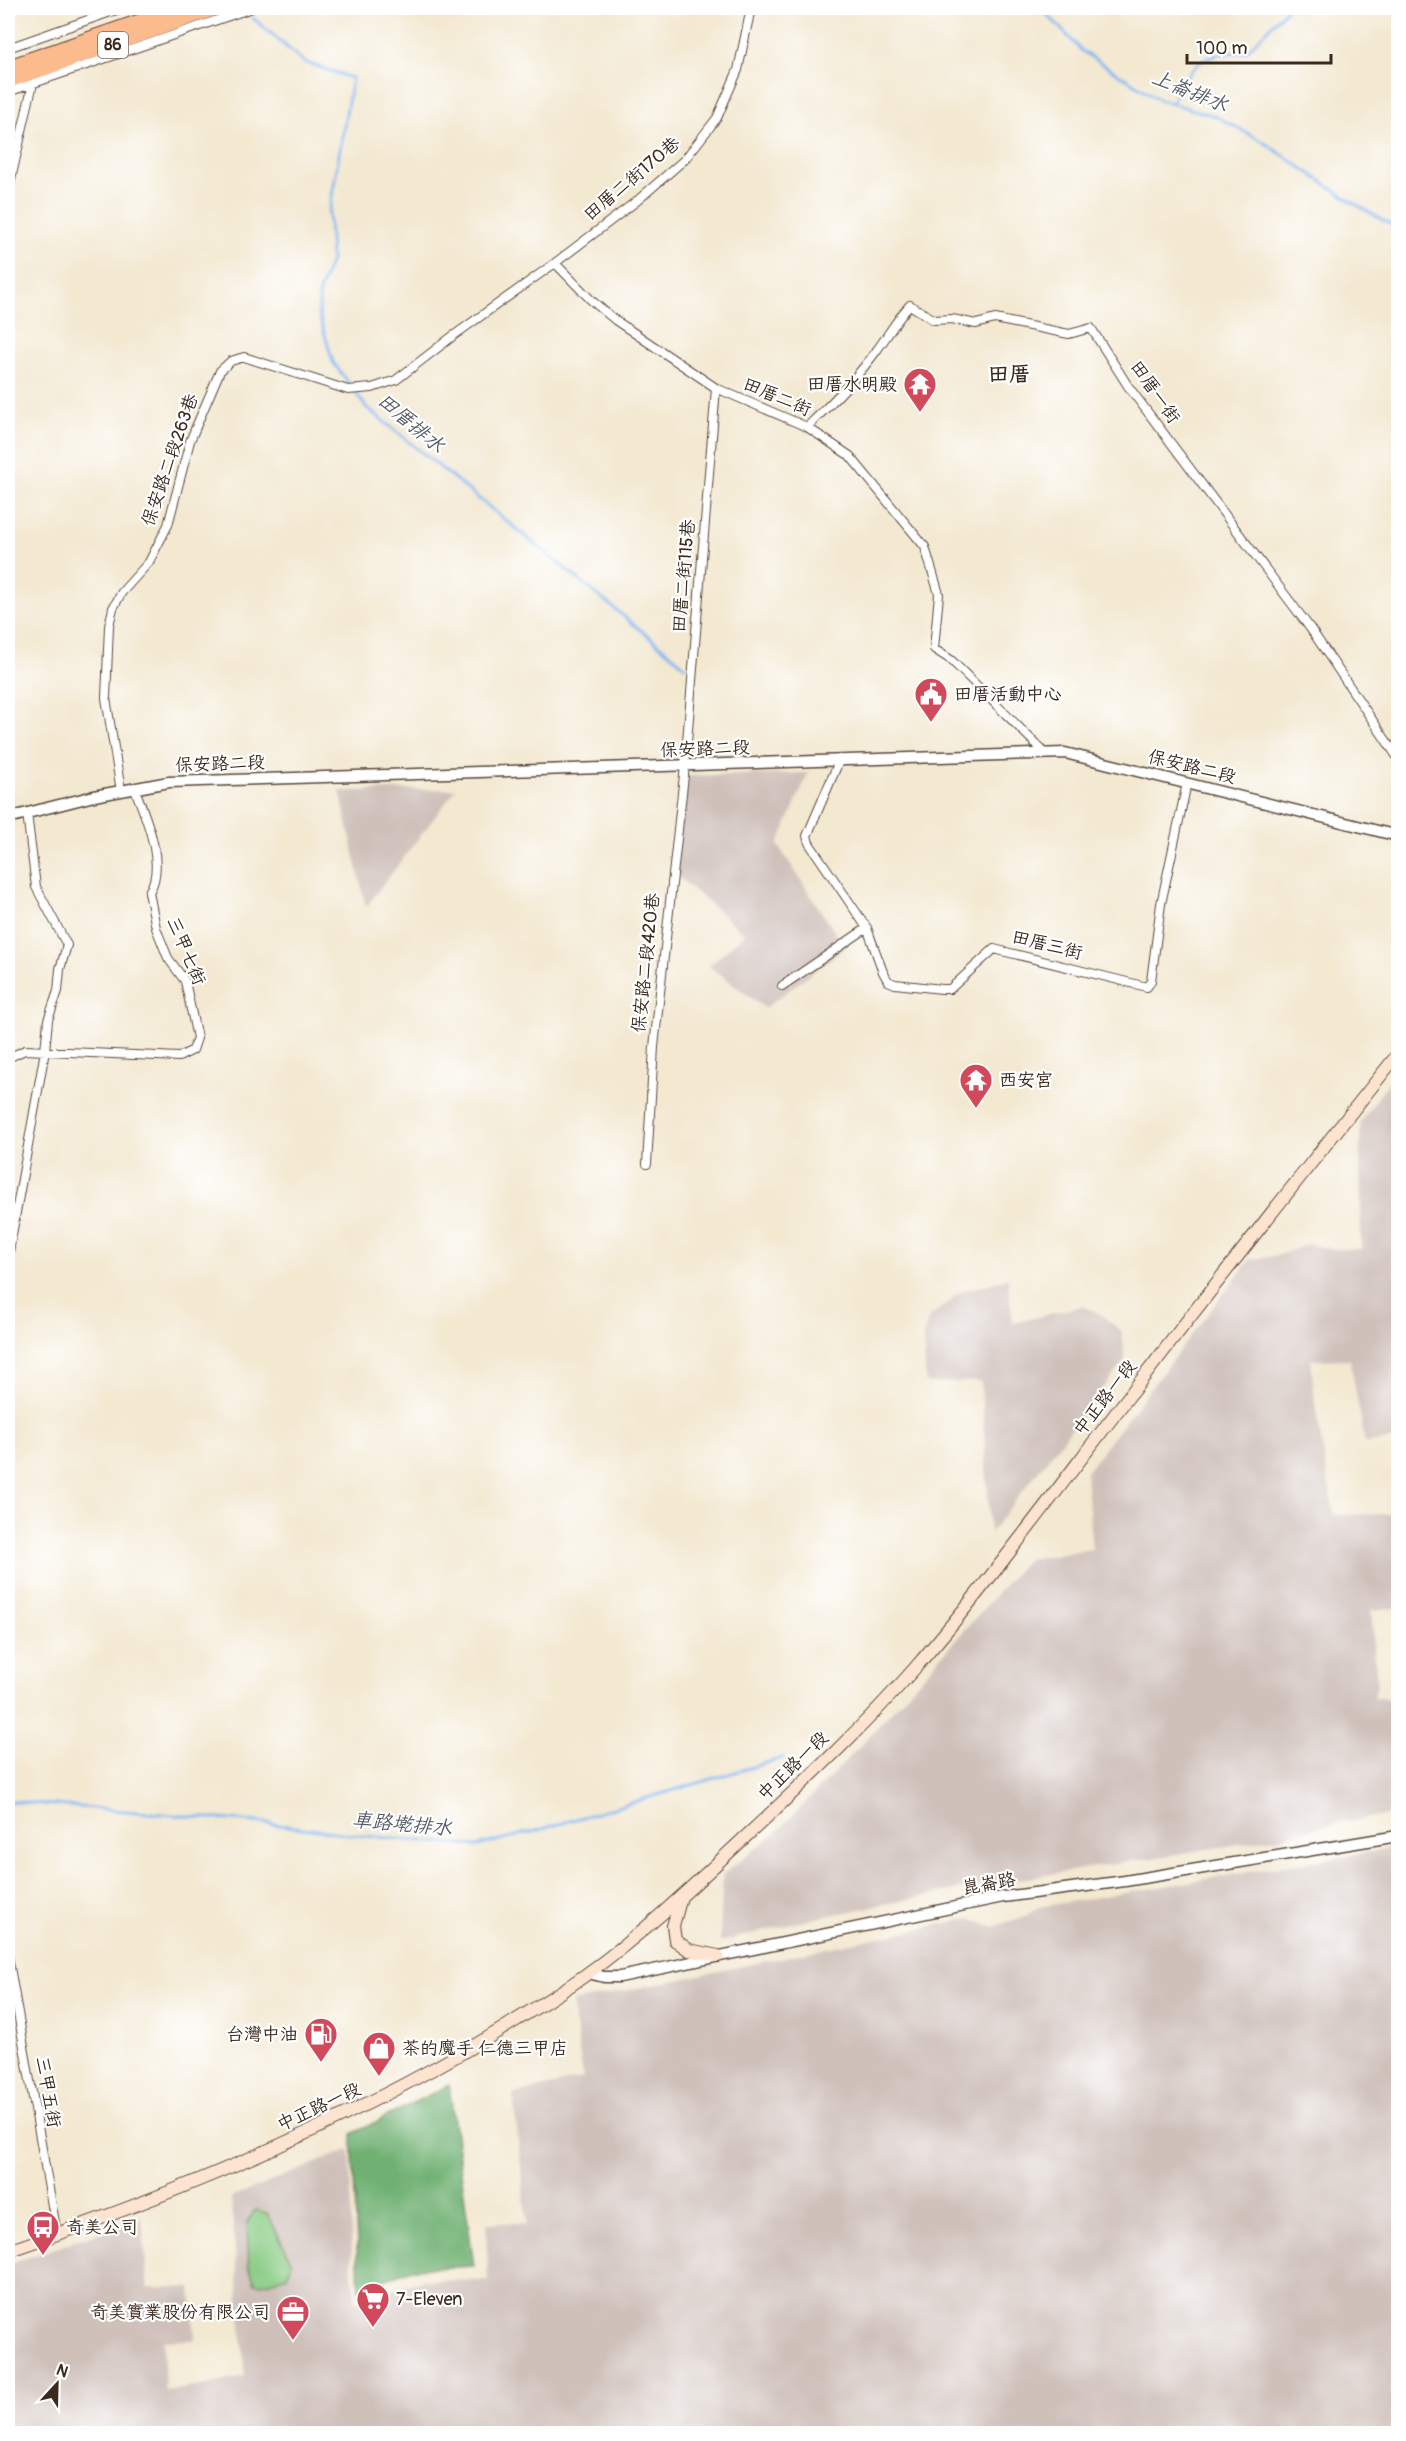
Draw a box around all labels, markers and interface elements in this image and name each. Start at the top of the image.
scale bar [1187,27,1331,65]
road number: 86 [98,32,128,58]
text: 100 m [1196,37,1248,60]
water label: 上崙排水 [1148,64,1233,118]
street label: 田厝二街170巷 [579,132,685,226]
street label: 田厝一街 [1125,356,1185,428]
district label: 田厝 [988,361,1030,388]
temple icon: 田厝水明殿 [902,366,938,413]
street label: 田厝二街 [739,372,815,422]
place label: 田厝水明殿 [807,373,897,396]
water label: 田厝排水 [372,388,450,459]
street label: 保安路二段263巷 [137,391,203,529]
street label: 田厝二街115巷 [668,518,700,634]
public building icon: 田厝活動中心 [913,676,949,723]
place label: 田厝活動中心 [954,683,1062,706]
street label: 保安路二段 [660,736,750,762]
street label: 保安路二段 [1146,745,1238,789]
street label: 保安路二段 [175,751,265,777]
street label: 保安路二段420巷 [627,892,665,1034]
street label: 三甲七街 [161,913,211,989]
street label: 田厝三街 [1009,925,1085,965]
temple icon: 西安宮 [958,1062,994,1109]
place label: 西安宮 [999,1069,1053,1092]
street label: 中正路一段 [1068,1355,1142,1441]
street label: 中正路一段 [753,1726,833,1806]
water label: 車路墘排水 [351,1807,454,1841]
street label: 崑崙路 [960,1868,1018,1900]
fuel station icon: 台灣中油 [303,2016,339,2063]
place label: 台灣中油 [226,2023,298,2046]
shop icon: 茶的魔手 仁德三甲店 [361,2030,397,2077]
place label: 茶的魔手 仁德三甲店 [402,2037,568,2060]
street label: 三甲五街 [30,2055,66,2129]
street label: 中正路一段 [273,2078,365,2136]
bus stop icon: 奇美公司 [25,2209,61,2256]
place label: 奇美公司 [66,2216,138,2239]
supermarket icon: 7-Eleven [355,2281,391,2328]
place label: 7-Eleven [396,2288,463,2311]
office icon: 奇美實業股份有限公司 [275,2294,311,2341]
place label: 奇美實業股份有限公司 [90,2301,270,2324]
north arrow [27,2354,87,2414]
text: N [53,2360,71,2382]

